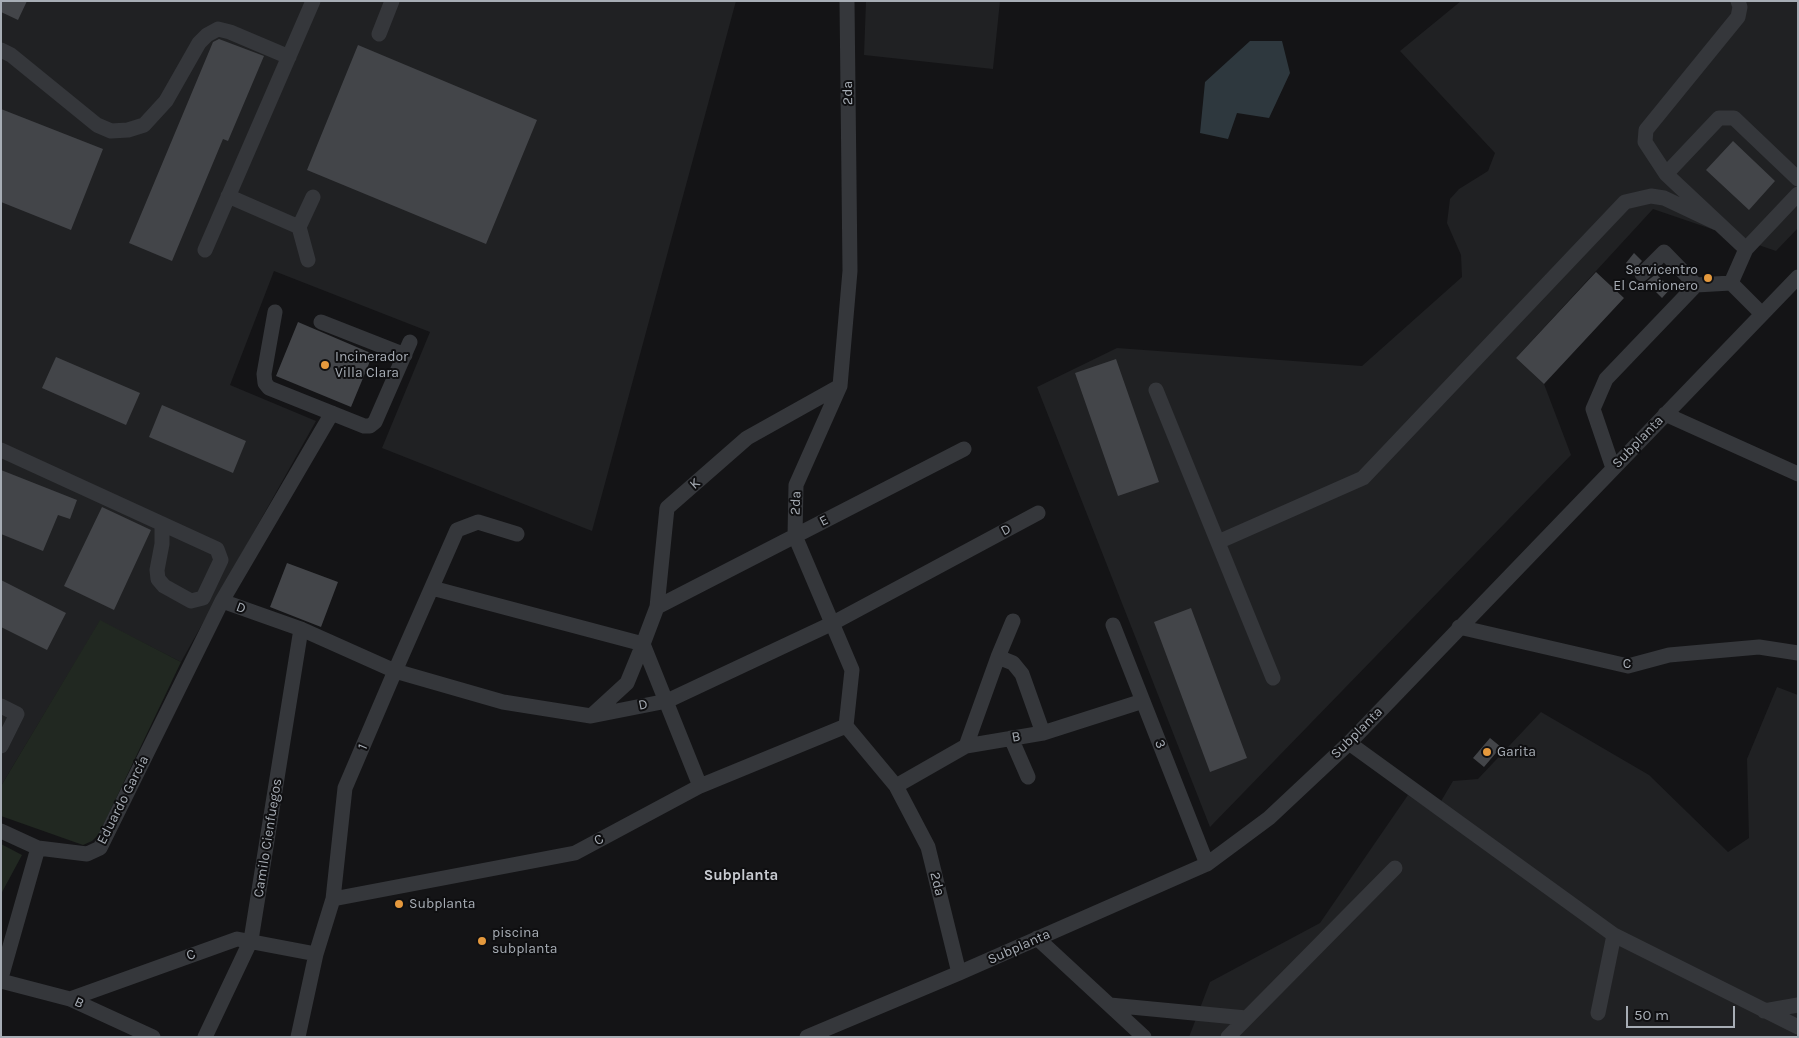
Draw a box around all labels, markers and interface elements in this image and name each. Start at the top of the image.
street label: 2da [839,81,857,105]
place label: Servicentro El Camionero [1613,262,1698,294]
marker: Servicentro El Camionero [1702,272,1714,284]
place label: Incinerador Villa Clara [335,349,408,382]
marker: Incinerador Villa Clara [319,359,331,371]
street label: Subplanta [1609,412,1667,472]
street label: K [686,475,704,493]
street label: 2da [787,491,805,515]
street label: E [817,512,831,530]
street label: D [998,520,1014,540]
street label: D [234,599,248,617]
street label: C [1623,656,1631,672]
street label: D [637,696,649,714]
street label: Subplanta [1328,704,1386,762]
street label: B [1010,728,1022,746]
street label: 3 [1151,737,1169,751]
street label: 1 [354,742,372,752]
place label: Garita [1497,744,1536,760]
marker: Garita [1481,746,1493,758]
street label: Eduardo García [93,753,153,847]
street label: Camilo Cienfuegos [250,777,286,899]
street label: C [591,831,607,849]
district label: Subplanta [704,867,778,885]
street label: 2da [926,870,948,898]
place label: Subplanta [409,896,475,912]
marker: Subplanta [393,898,405,910]
place label: piscina subplanta [492,925,557,958]
street label: Subplanta [985,926,1053,968]
marker: piscina subplanta [476,935,488,947]
street label: C [184,946,198,964]
street label: B [72,994,86,1012]
scale bar [1629,996,1738,1028]
text: 50 m [1634,1006,1669,1024]

